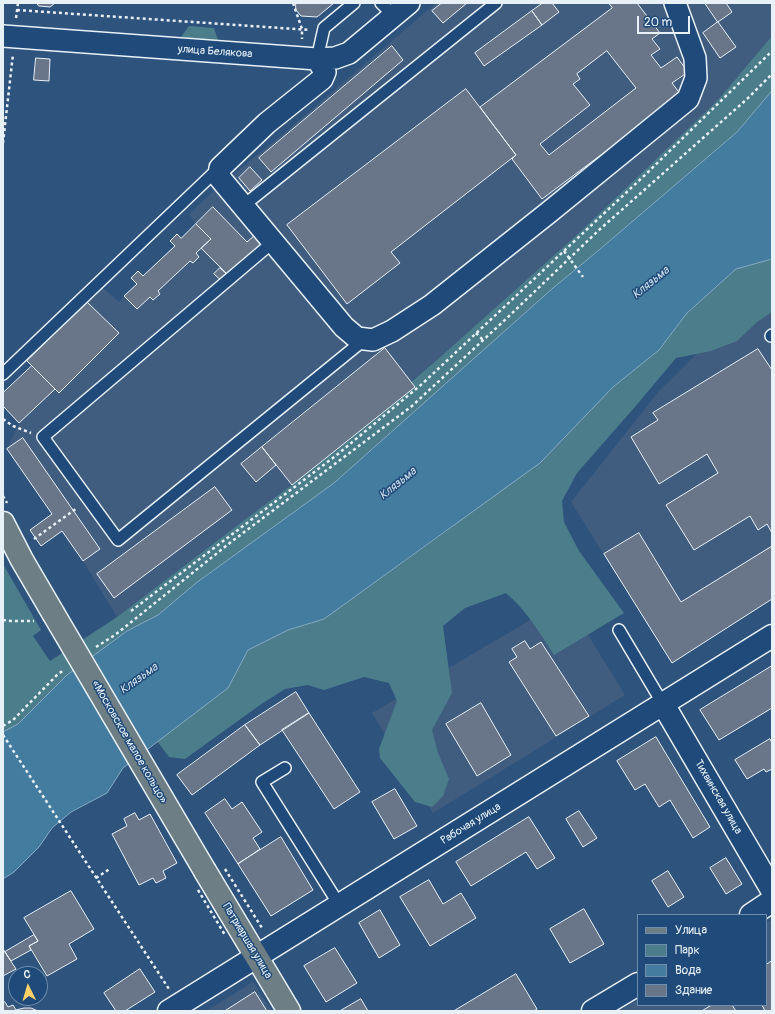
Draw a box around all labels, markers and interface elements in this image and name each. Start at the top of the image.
scale bar [639,8,692,34]
text: 20 m [644,15,672,30]
street label: улица Белякова [177,43,253,61]
water label: Клязьма [630,264,672,302]
water label: Клязьма [377,465,419,503]
water label: Клязьма [117,660,161,698]
street label: «Московское малое кольцо» [88,678,170,806]
street label: Тихвинская улица [691,757,745,837]
street label: Рабочая улица [439,800,503,848]
street label: Патриаршая улица [219,901,275,981]
legend [637,914,767,1006]
text: Улица [675,923,707,938]
text: Парк [675,943,700,958]
text: Вода [675,963,701,978]
north arrow [8,966,48,1006]
text: С [23,968,31,981]
text: Здание [675,983,712,998]

